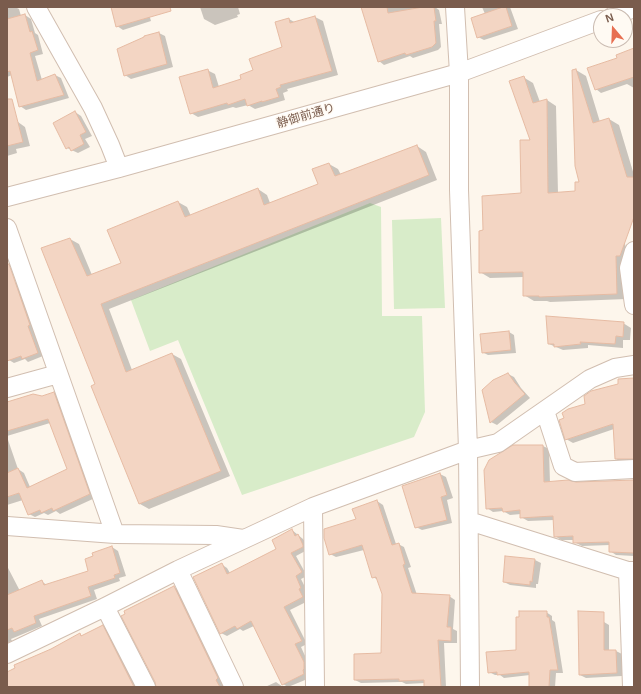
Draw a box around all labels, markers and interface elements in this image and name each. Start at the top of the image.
north arrow [593,8,633,48]
text: N [604,11,615,25]
street label: 静御前通り [275,101,337,131]

